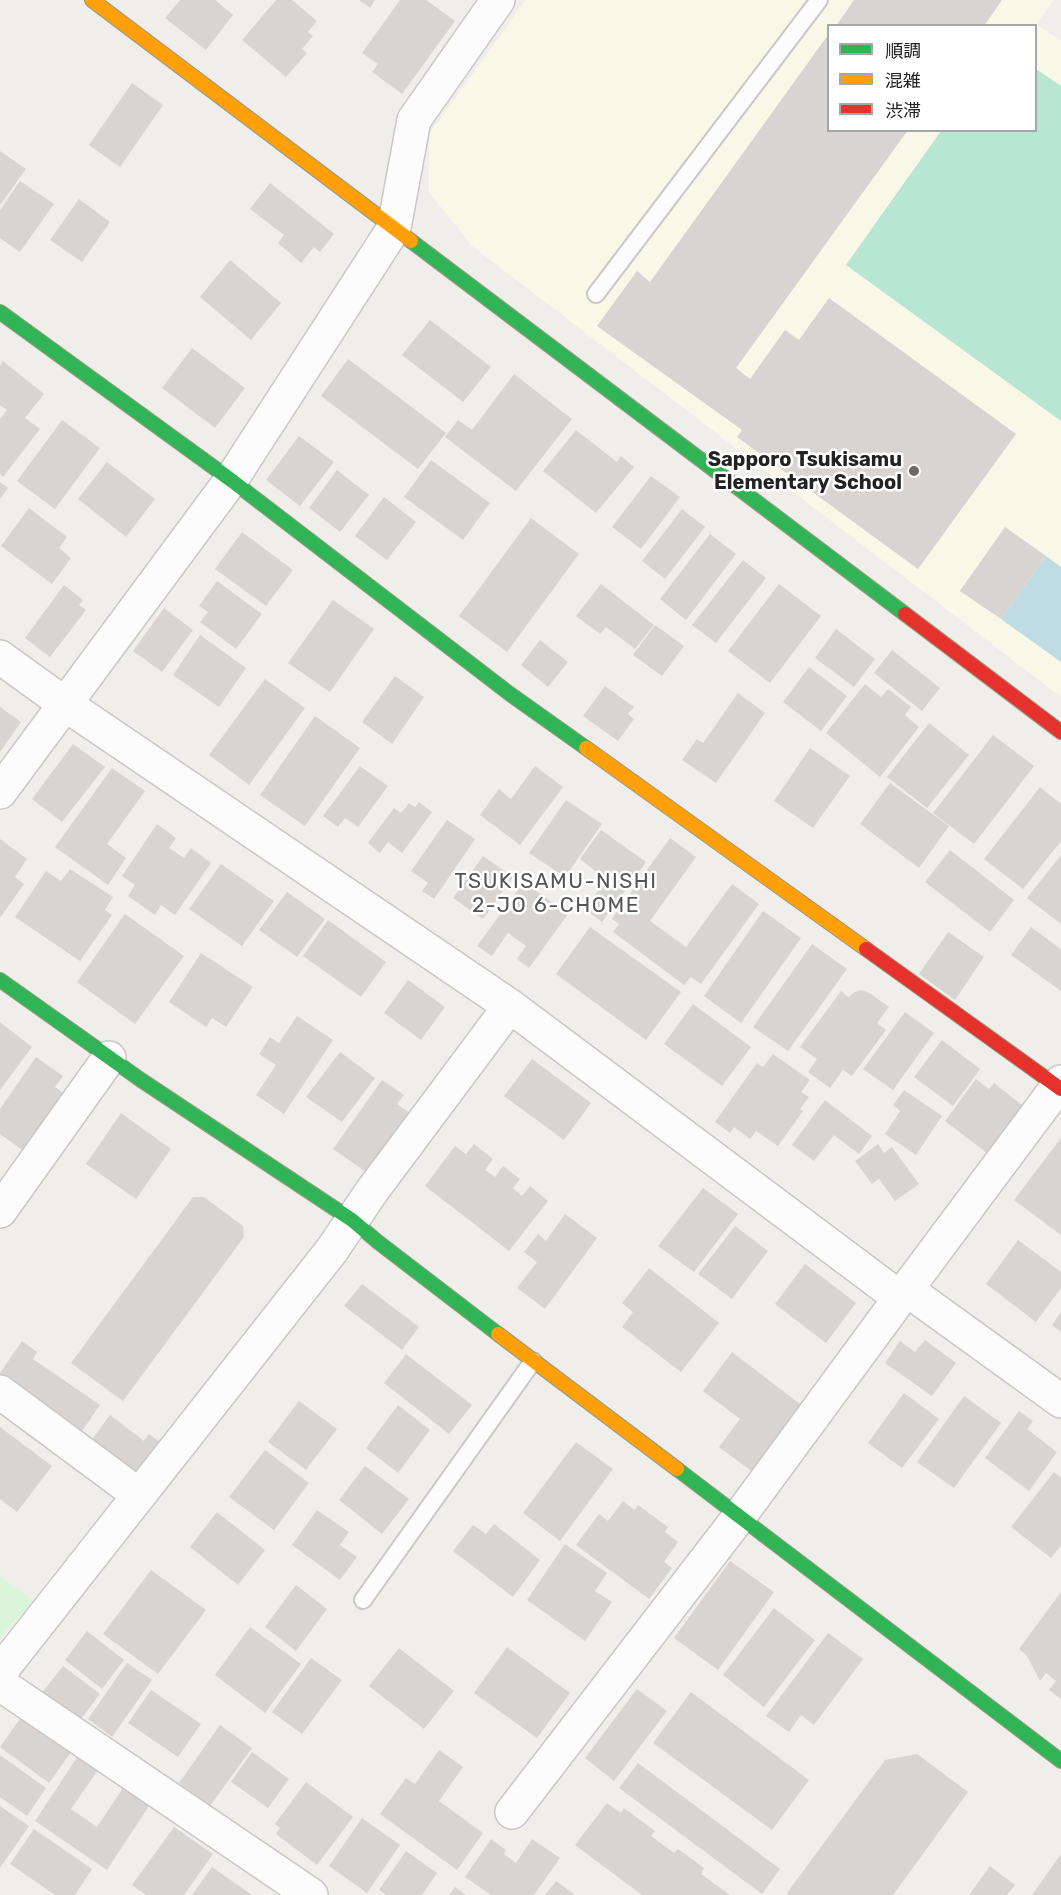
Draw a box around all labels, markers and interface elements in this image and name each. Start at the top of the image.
legend [827,24,1037,132]
text: 順調 [885,40,921,62]
text: 混雑 [885,70,921,92]
text: 渋滞 [885,100,921,122]
place label: Sapporo Tsukisamu Elementary School [708,448,902,495]
marker: Sapporo Tsukisamu Elementary School [907,464,921,478]
district label: TSUKISAMU-NISHI 2-JO 6-CHOME [454,869,658,919]

